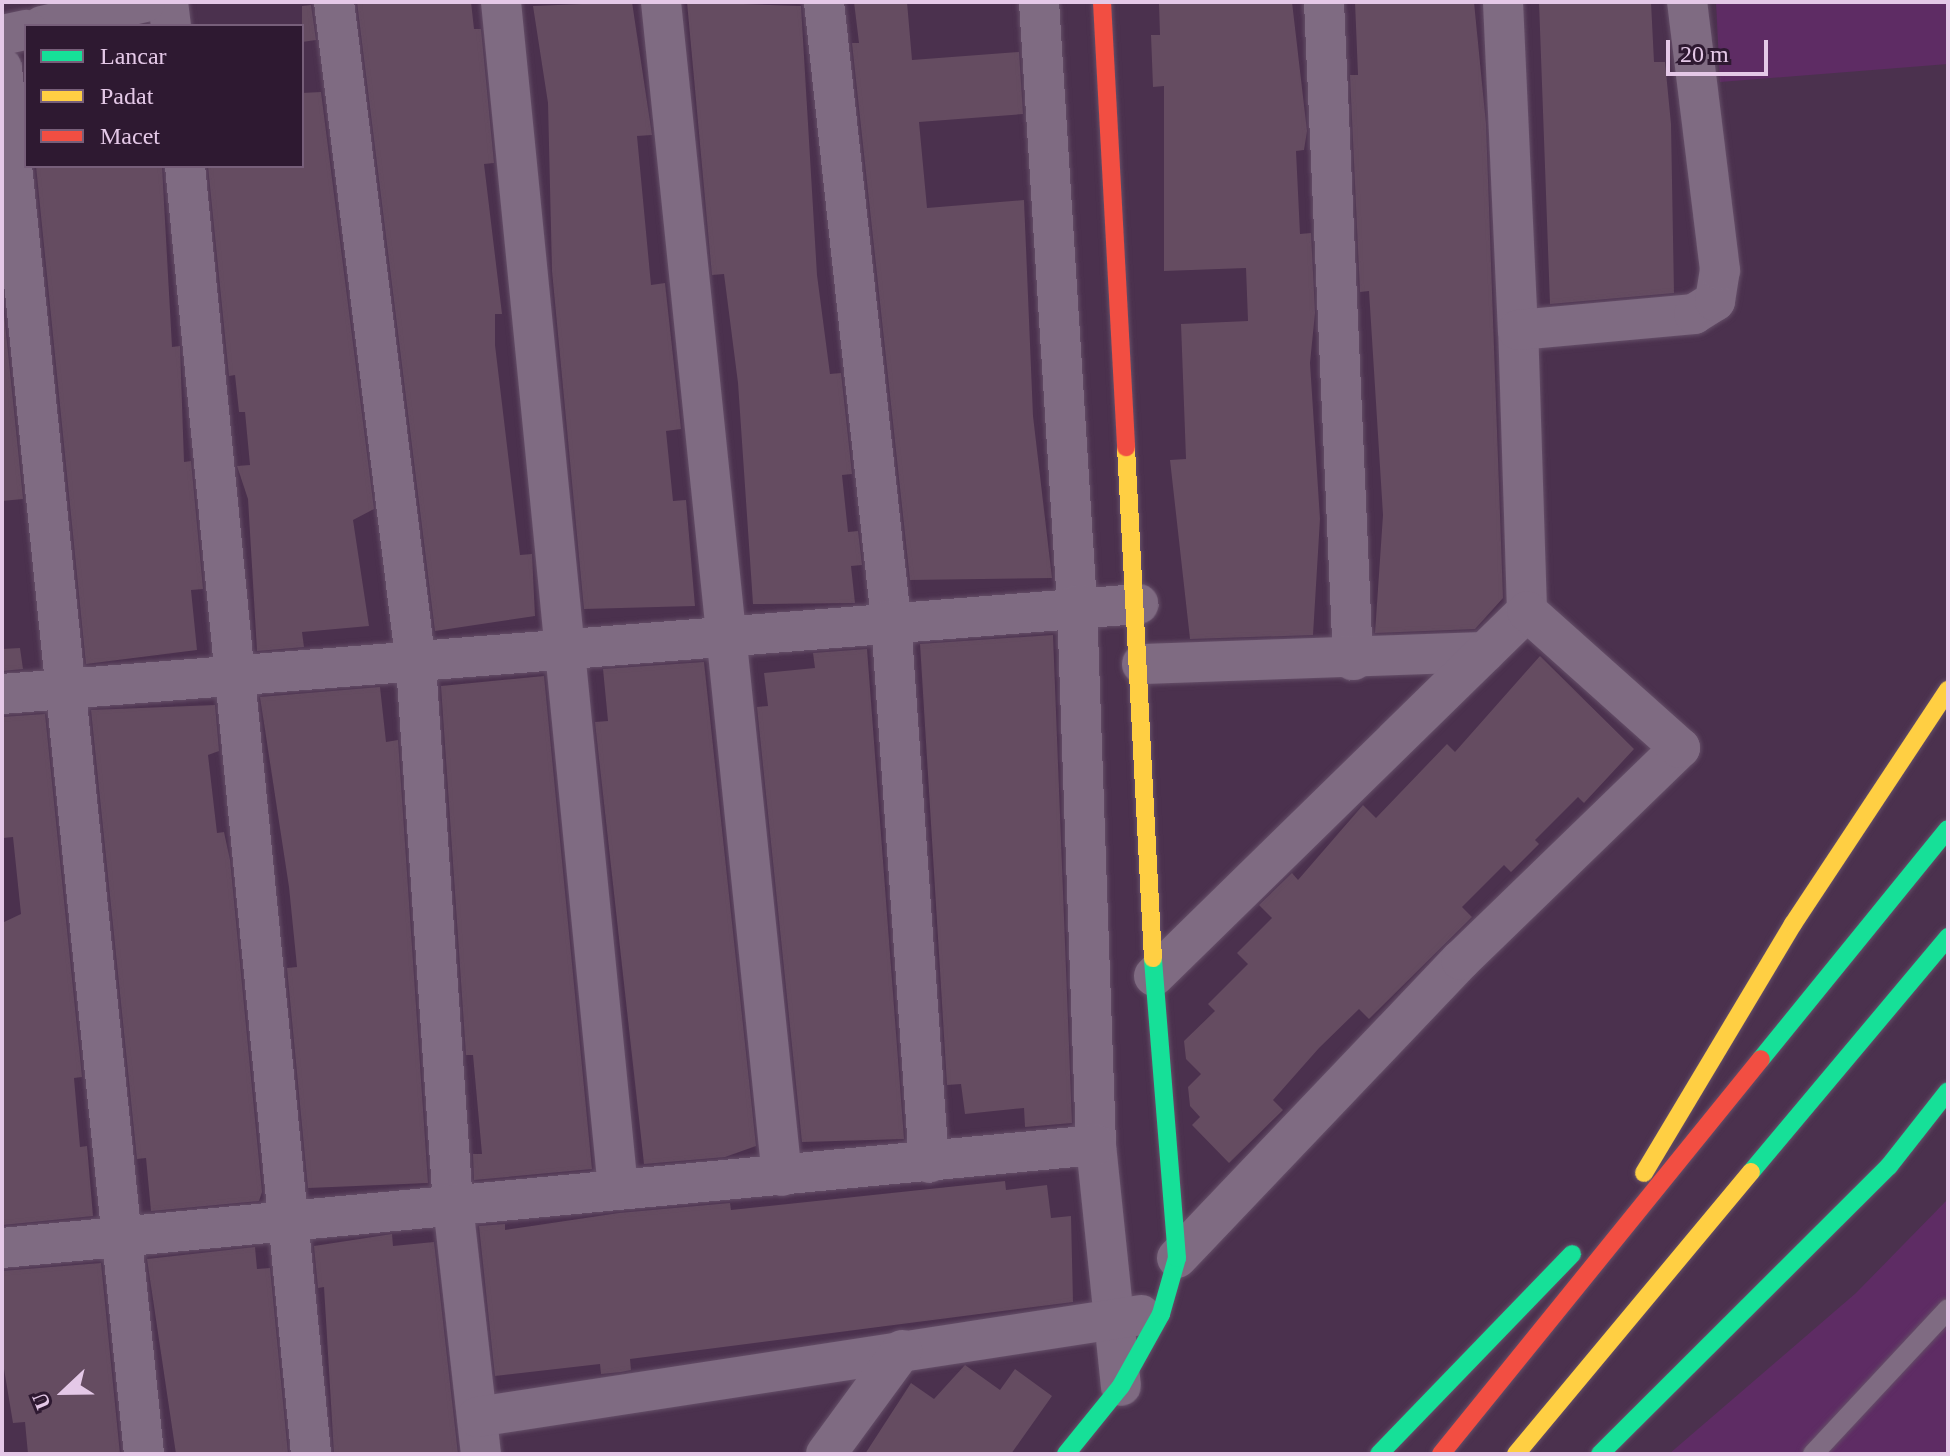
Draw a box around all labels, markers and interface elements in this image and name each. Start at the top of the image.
legend [24,24,304,168]
scale bar [1670,24,1772,74]
text: 20 m [1680,41,1729,67]
text: Lancar [100,43,167,69]
text: Padat [100,83,153,109]
text: Macet [100,123,160,149]
north arrow [24,1352,104,1432]
text: U [27,1389,56,1413]

